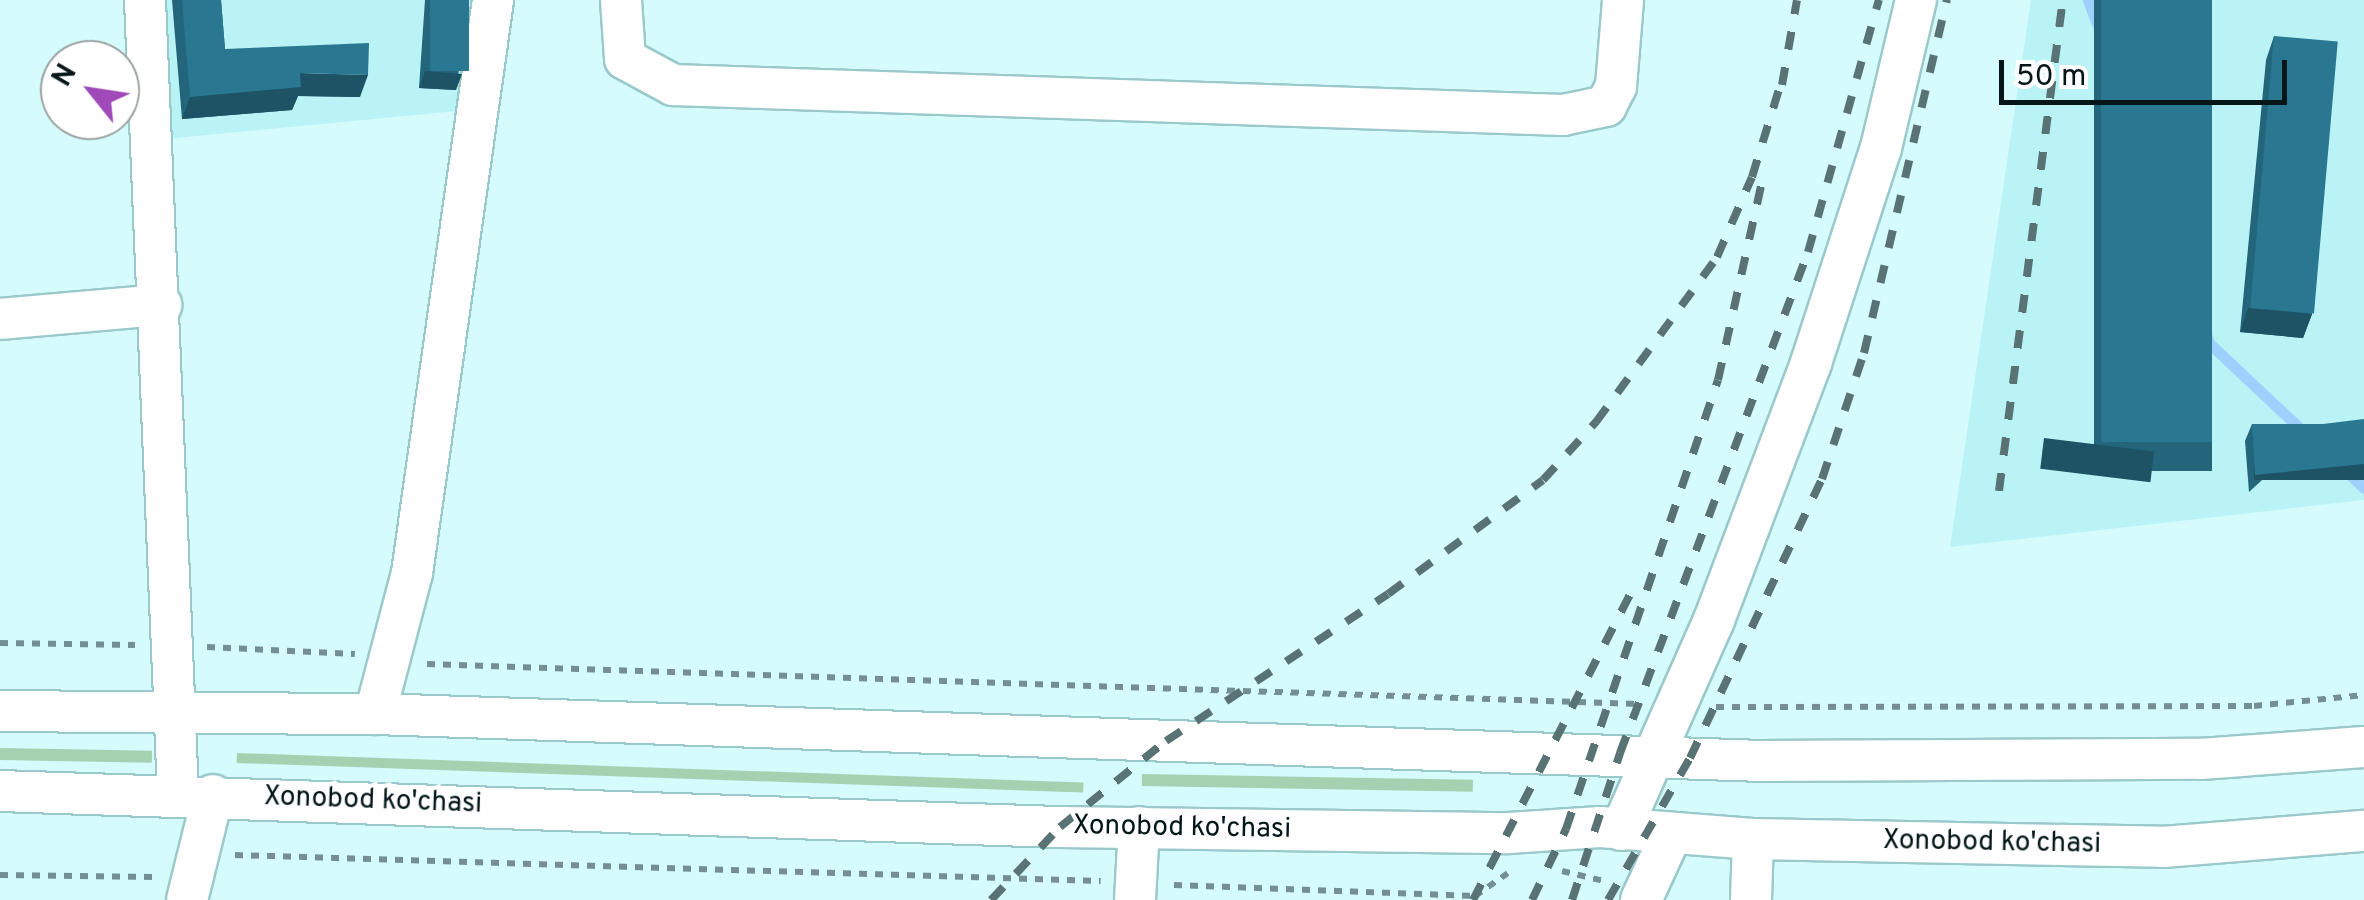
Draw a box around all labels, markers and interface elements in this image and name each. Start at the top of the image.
north arrow [40,40,140,140]
scale bar [2004,40,2292,102]
text: N [45,58,86,94]
text: 50 m [2016,59,2086,96]
street label: Xonobod ko'chasi [263,780,483,822]
street label: Xonobod ko'chasi [1073,809,1291,847]
street label: Xonobod ko'chasi [1883,824,2101,862]

